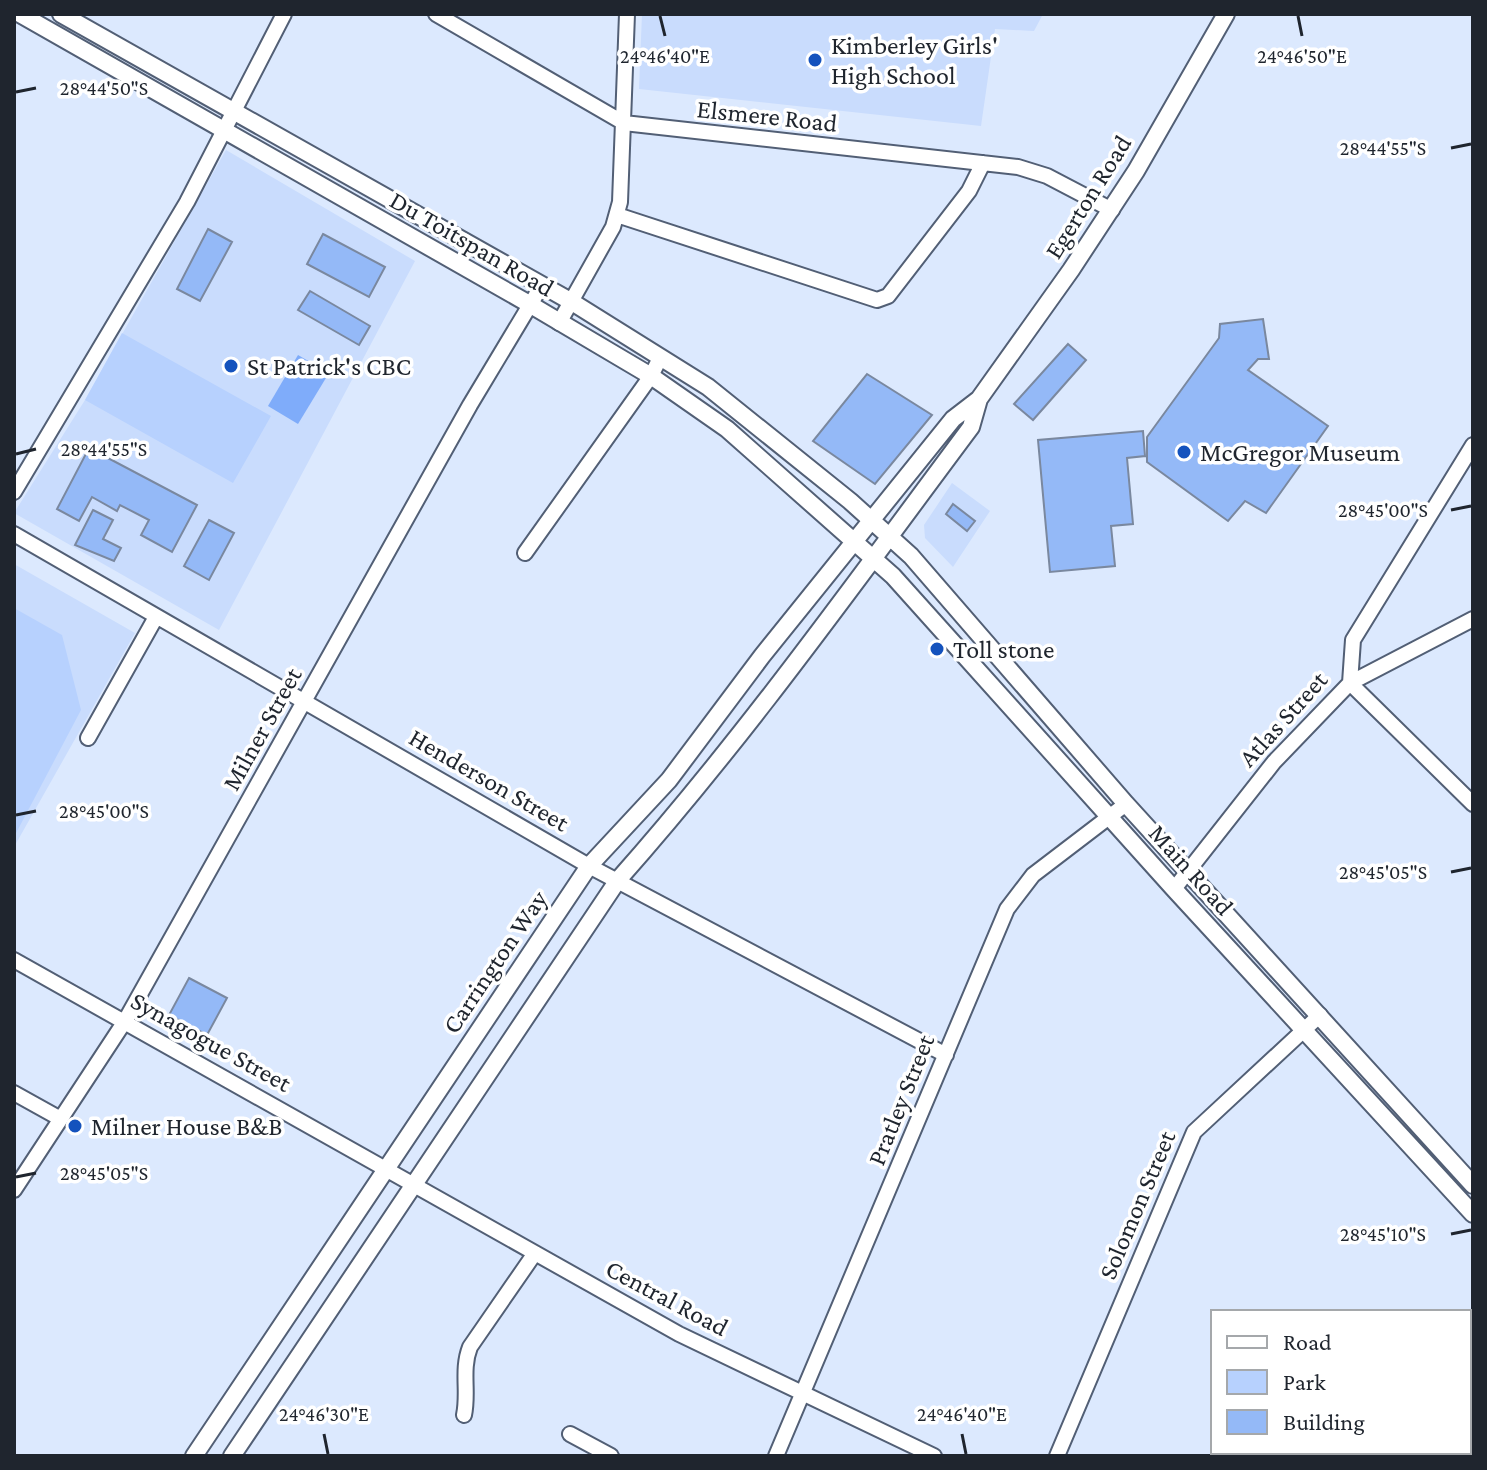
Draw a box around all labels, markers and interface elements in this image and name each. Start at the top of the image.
place label: Kimberley Girls' High School [831,31,998,90]
text: 24°46'40"E [620,45,710,67]
text: 24°46'50"E [1257,45,1347,67]
marker: Kimberley Girls' High School [806,51,824,69]
text: 28°44'50"S [60,77,148,99]
street label: Elsmere Road [695,94,839,138]
street label: Egerton Road [1039,130,1138,264]
text: 28°44'55"S [1340,137,1426,159]
street label: Du Toitspan Road [385,185,559,303]
place label: St Patrick's CBC [247,352,411,381]
marker: St Patrick's CBC [222,357,240,375]
text: 28°44'55"S [61,438,147,460]
place label: McGregor Museum [1200,438,1400,467]
marker: McGregor Museum [1175,443,1193,461]
text: 28°45'00"S [1338,499,1428,521]
place label: Toll stone [953,635,1055,664]
marker: Toll stone [928,640,946,658]
street label: Milner Street [216,662,308,795]
street label: Atlas Street [1233,665,1334,773]
street label: Henderson Street [404,723,574,838]
text: 28°45'00"S [59,800,149,822]
street label: Main Road [1143,819,1239,922]
text: 28°45'05"S [1339,861,1427,883]
street label: Carrington Way [437,884,554,1039]
street label: Synagogue Street [126,986,297,1098]
street label: Pratley Street [862,1030,941,1170]
place label: Milner House B&B [91,1112,283,1141]
marker: Milner House B&B [66,1117,84,1135]
street label: Solomon Street [1093,1126,1181,1284]
text: 28°45'05"S [60,1162,148,1184]
text: 28°45'10"S [1340,1223,1426,1245]
street label: Central Road [601,1254,733,1342]
legend [1211,1310,1471,1454]
text: Road [1283,1328,1332,1355]
text: Park [1283,1368,1326,1395]
text: 24°46'30"E [279,1403,369,1425]
text: 24°46'40"E [917,1403,1007,1425]
text: Building [1283,1408,1365,1435]

